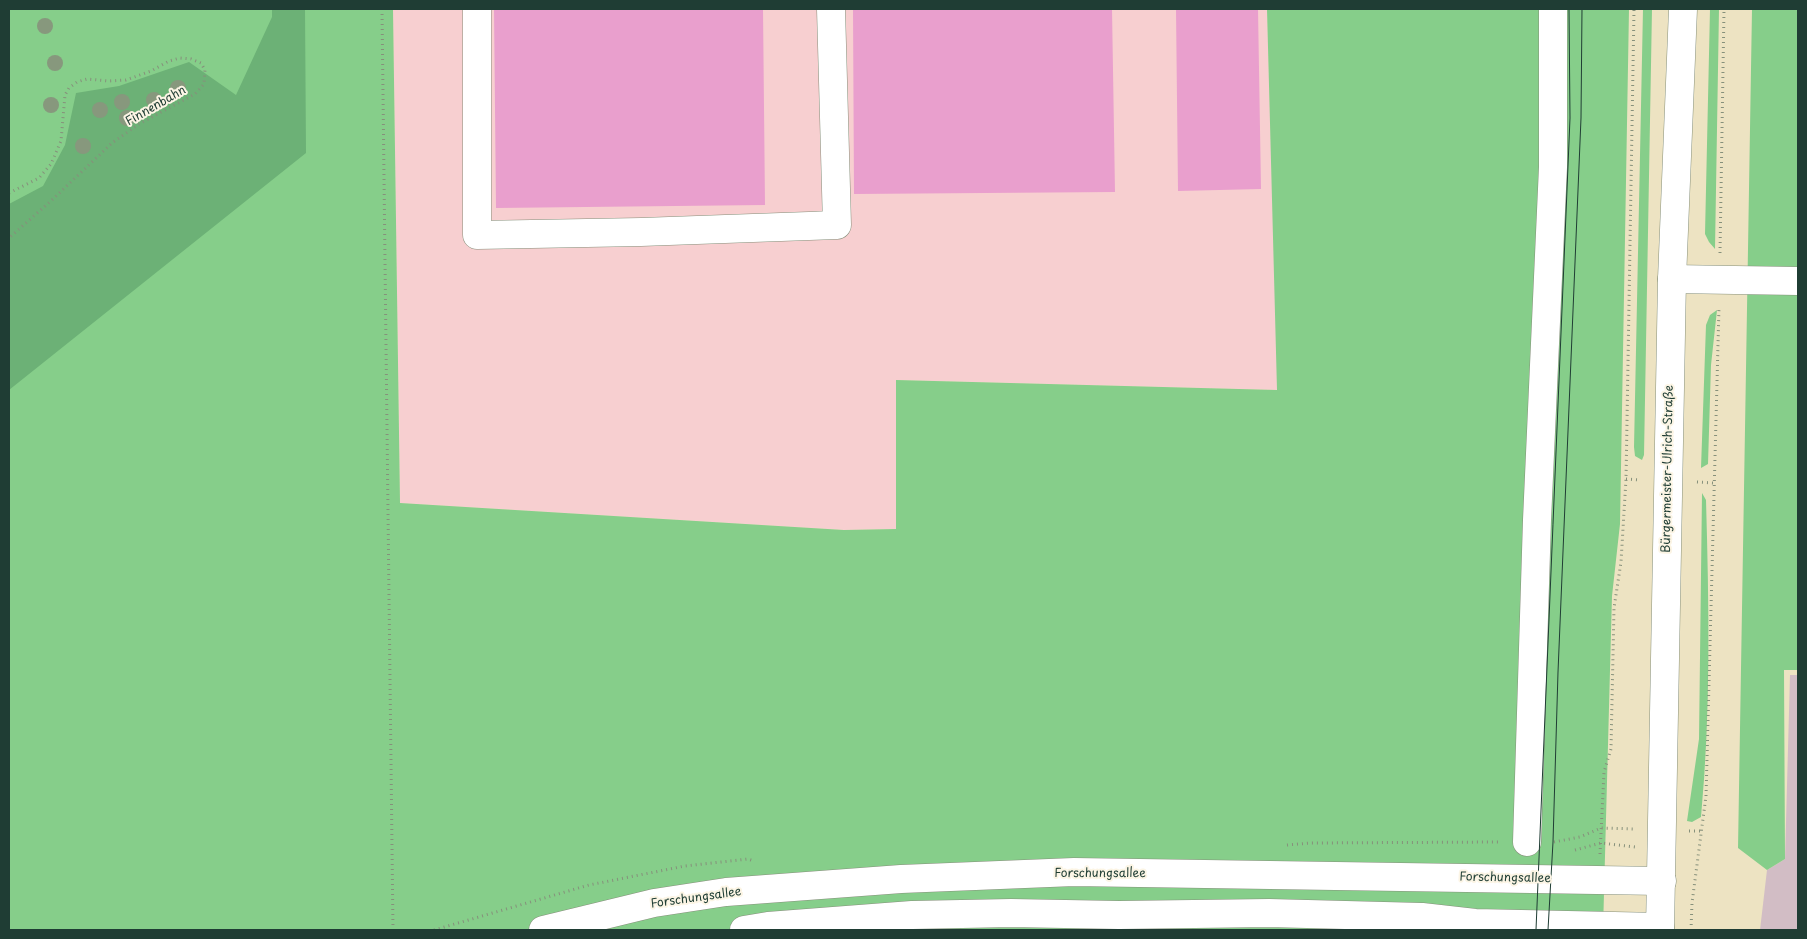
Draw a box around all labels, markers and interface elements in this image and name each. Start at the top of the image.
street label: Finnenbahn [123,83,189,129]
street label: Bürgermeister-Ulrich-Straße [1659,385,1677,553]
street label: Forschungsallee [1054,867,1146,881]
street label: Forschungsallee [1459,870,1551,886]
street label: Forschungsallee [650,885,742,911]

